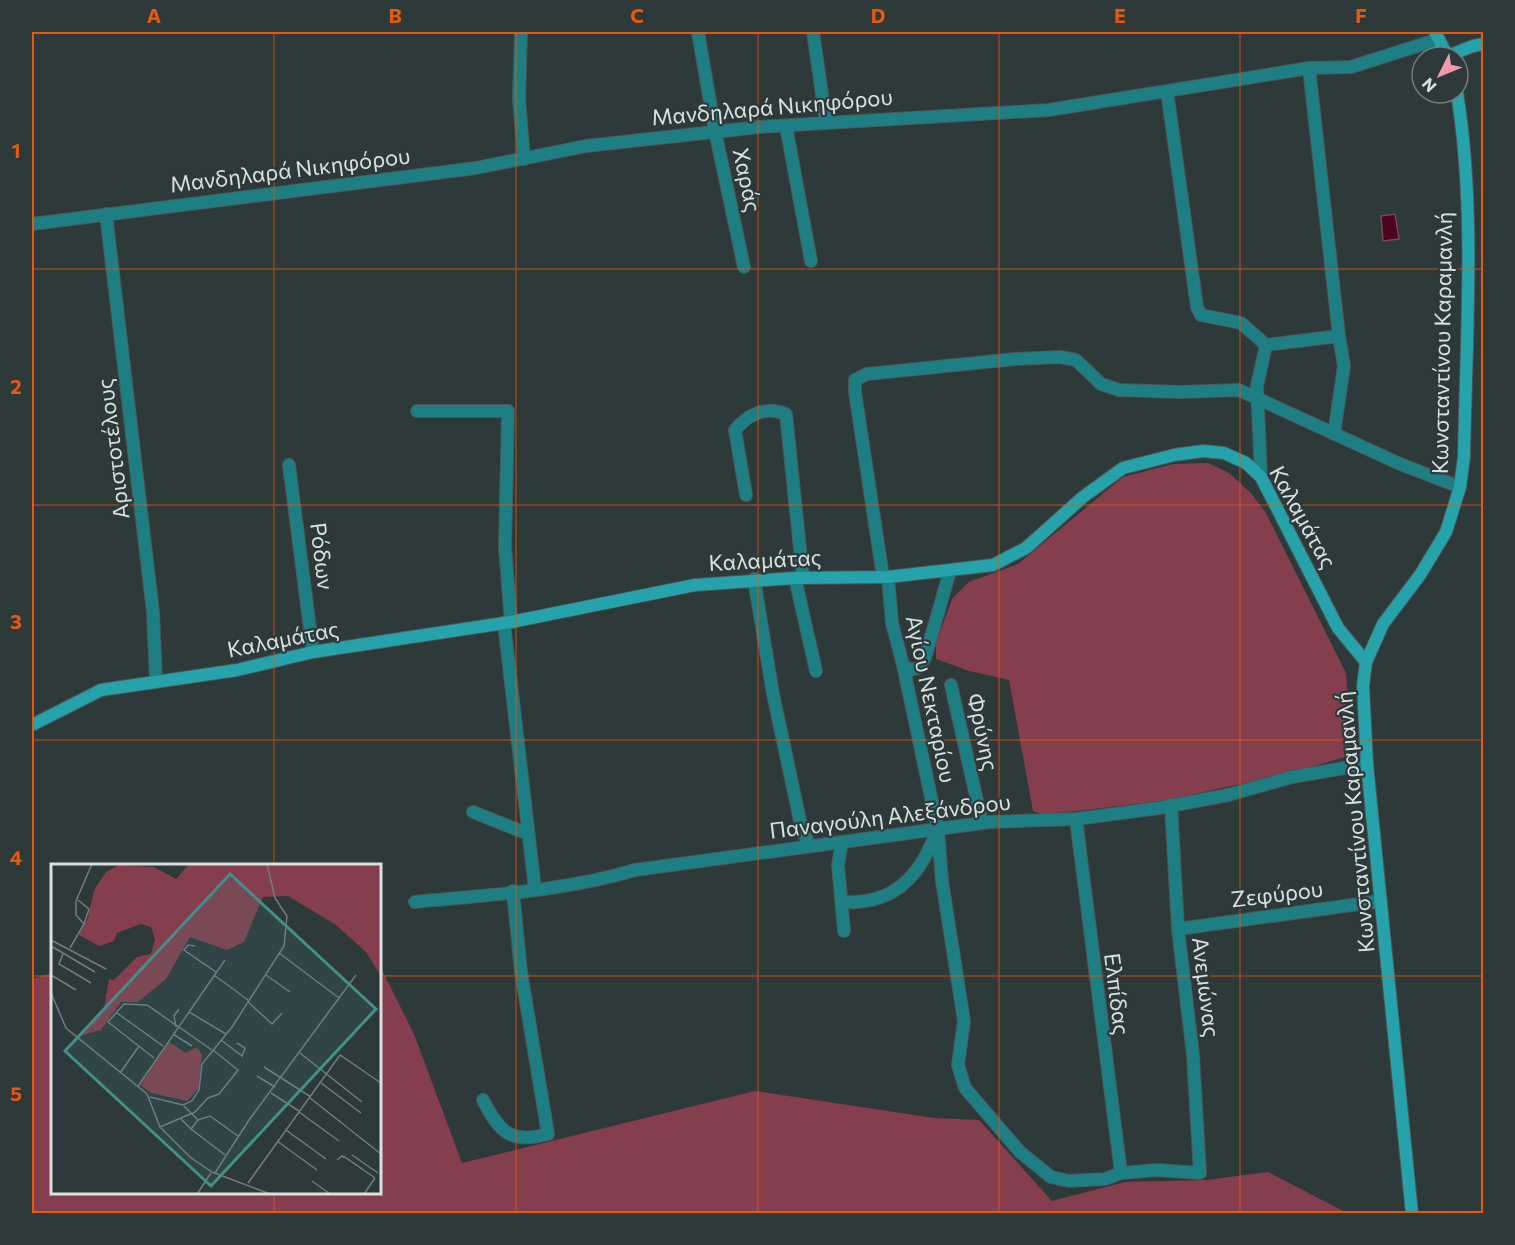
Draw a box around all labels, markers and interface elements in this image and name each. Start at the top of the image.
text: A [147,3,161,27]
text: B [388,3,402,27]
text: C [630,3,644,27]
text: D [871,3,885,27]
text: E [1114,3,1126,27]
text: F [1355,3,1367,27]
north arrow [1410,45,1470,105]
text: N [1418,75,1440,96]
street label: Μανδηλαρά Νικηφόρου [650,83,894,130]
text: 1 [11,138,21,162]
street label: Μανδηλαρά Νικηφόρου [168,141,412,198]
street label: Χαράς [728,145,767,214]
street label: Κωνσταντίνου Καραμανλή [1426,212,1457,474]
text: 2 [10,374,22,398]
street label: Αριστοτέλους [90,377,135,521]
street label: Καλαμάτας [1264,461,1343,573]
street label: Ρόδων [305,521,340,591]
street label: Καλαμάτας [708,543,822,576]
text: 3 [10,609,22,633]
street label: Αγίου Νεκταρίου [901,613,962,785]
street label: Καλαμάτας [225,614,341,663]
street label: Κωνσταντίνου Καραμανλή [1330,690,1379,954]
street label: Φρύνης [962,691,1005,773]
street label: Παναγούλη Αλεξάνδρου [768,787,1012,844]
text: 4 [10,845,22,869]
inset map [51,864,381,1194]
street label: Ζεφύρου [1229,874,1324,913]
street label: Ανεμώνας [1187,935,1226,1039]
street label: Ελπίδας [1099,951,1136,1036]
text: 5 [10,1081,22,1105]

